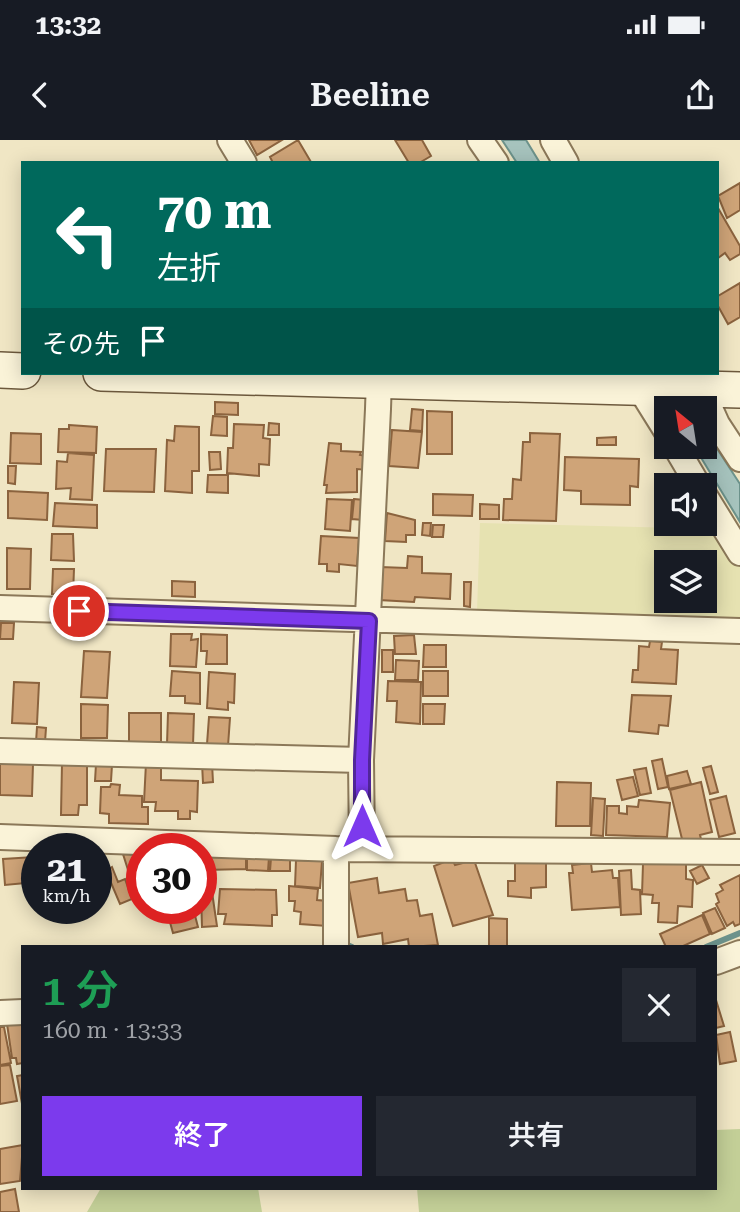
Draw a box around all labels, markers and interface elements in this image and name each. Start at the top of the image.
text: 13:32 [35,10,101,40]
icon: back [21,76,59,114]
text: Beeline [310,76,430,114]
icon: share [681,76,719,114]
text: 70 m [157,183,272,240]
icon: left [42,189,133,280]
text: 左折 [157,249,221,287]
icon: arrive [134,322,172,360]
text: その先 [42,329,120,359]
north arrow [654,396,718,458]
map controls [654,396,717,613]
button: sound [654,473,717,536]
button: layers [654,550,717,613]
pin [49,581,109,641]
icon: arrive [60,592,98,630]
position arrow [325,789,399,863]
speed limit sign: 30 [126,833,217,924]
text: 21 [47,849,86,890]
text: km/h [42,885,91,906]
text: 1 分 [42,966,118,1015]
button: close [622,968,696,1042]
text: 160 m · 13:33 [42,1017,182,1044]
button: 終了 [42,1096,362,1176]
button: 共有 [376,1096,696,1176]

